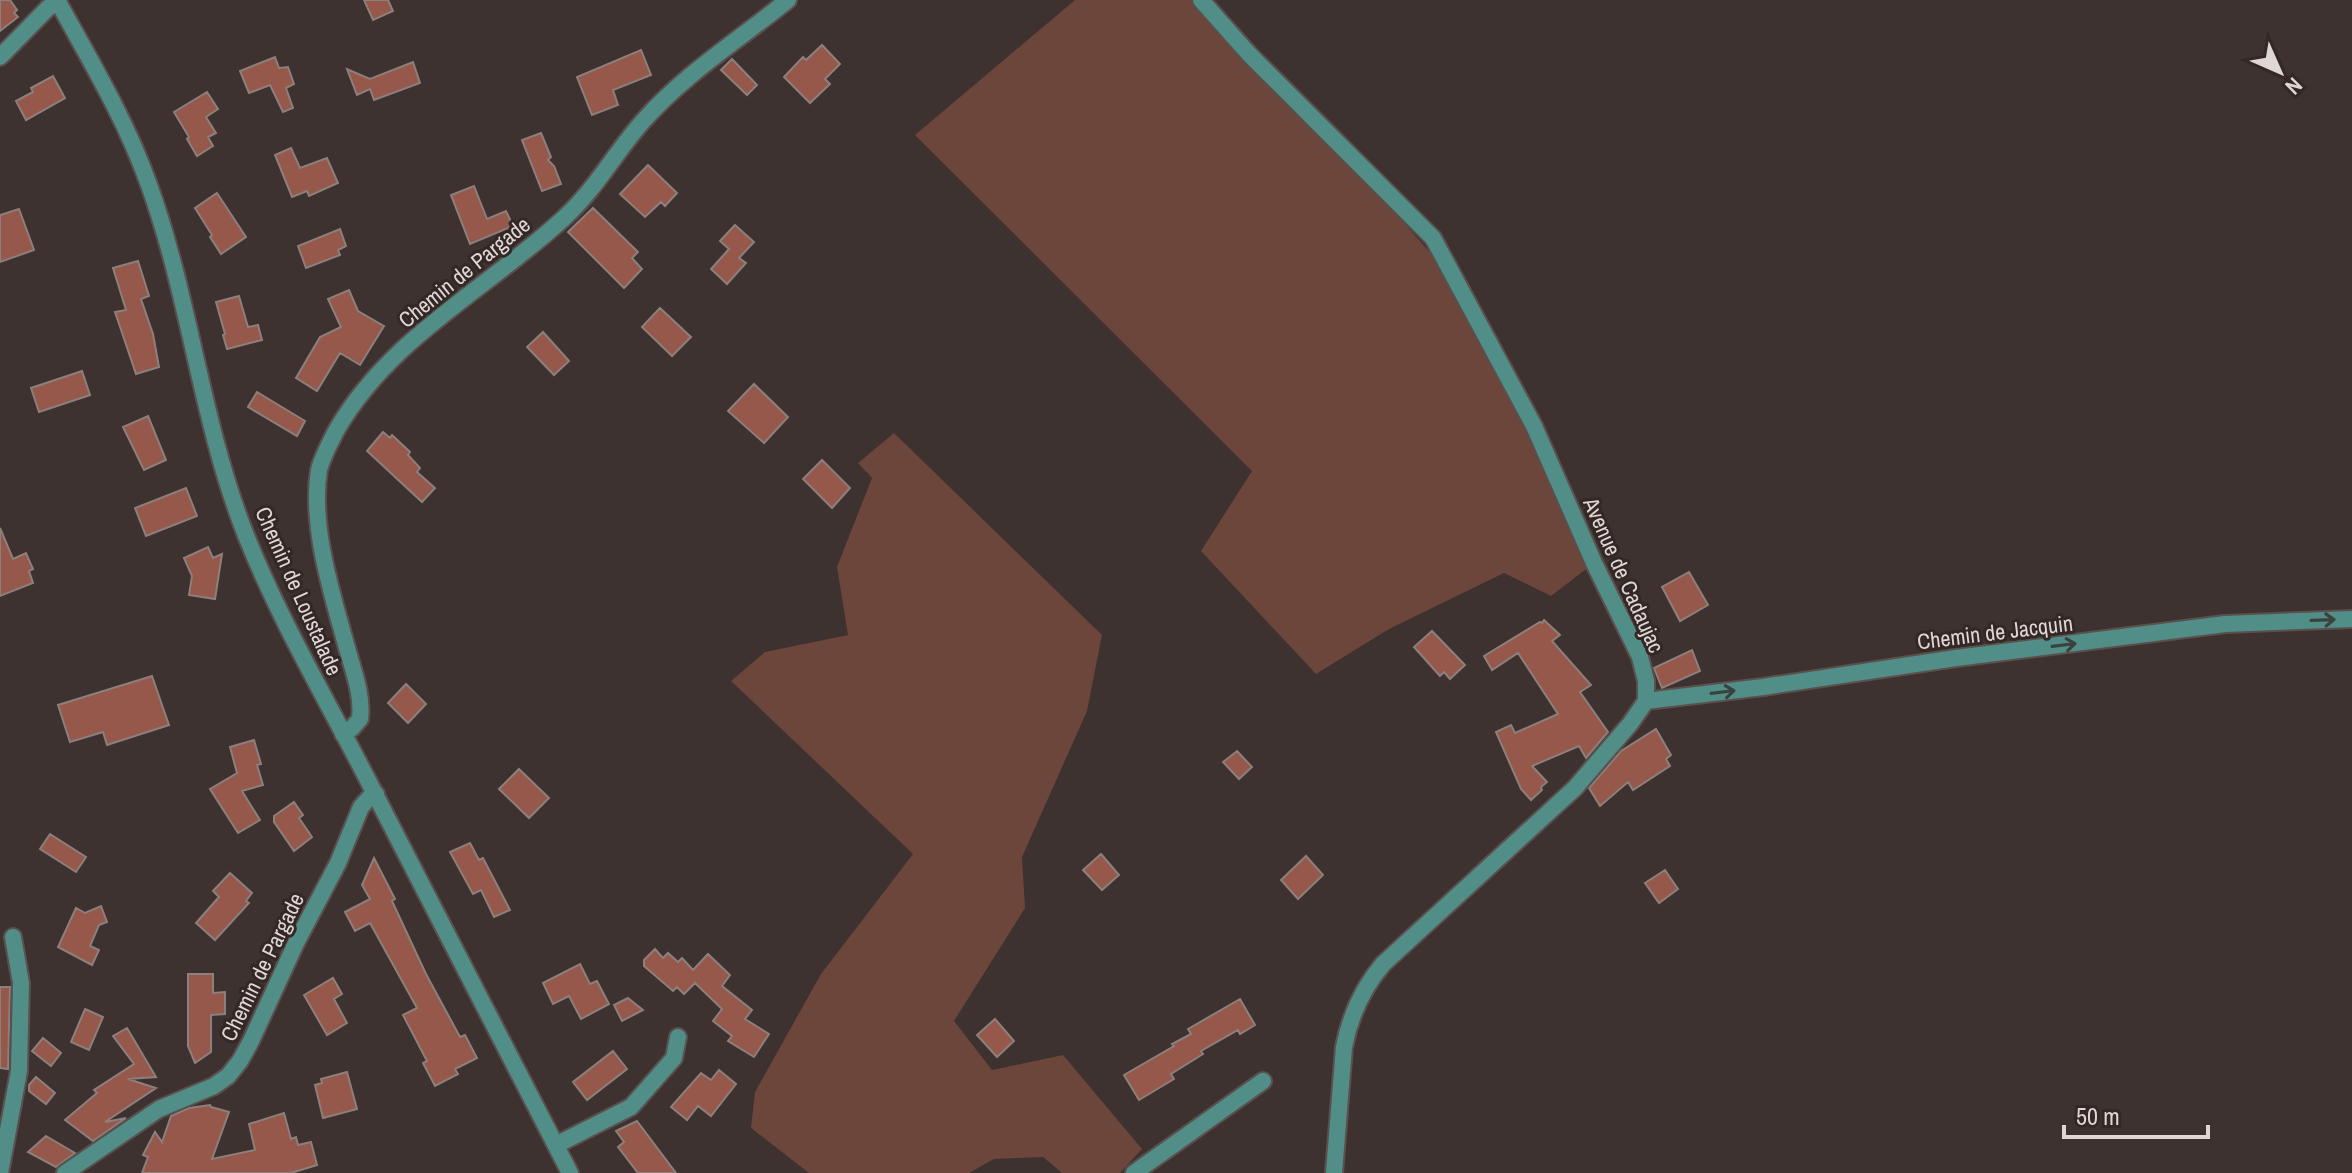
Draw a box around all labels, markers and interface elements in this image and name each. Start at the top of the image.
north arrow [2240,32,2320,112]
text: N [2279,71,2309,101]
street label: Chemin de Pargade [392,210,536,334]
street label: Avenue de Cadaujac [1576,492,1672,657]
street label: Chemin de Loustalade [248,502,350,680]
street label: Chemin de Jacquin [1916,608,2074,656]
one-way arrow [2309,613,2336,628]
one-way arrow [2050,637,2077,652]
one-way arrow [1709,684,1736,699]
street label: Chemin de Pargade [213,888,311,1046]
scale bar [2064,1089,2208,1139]
text: 50 m [2076,1100,2120,1132]

